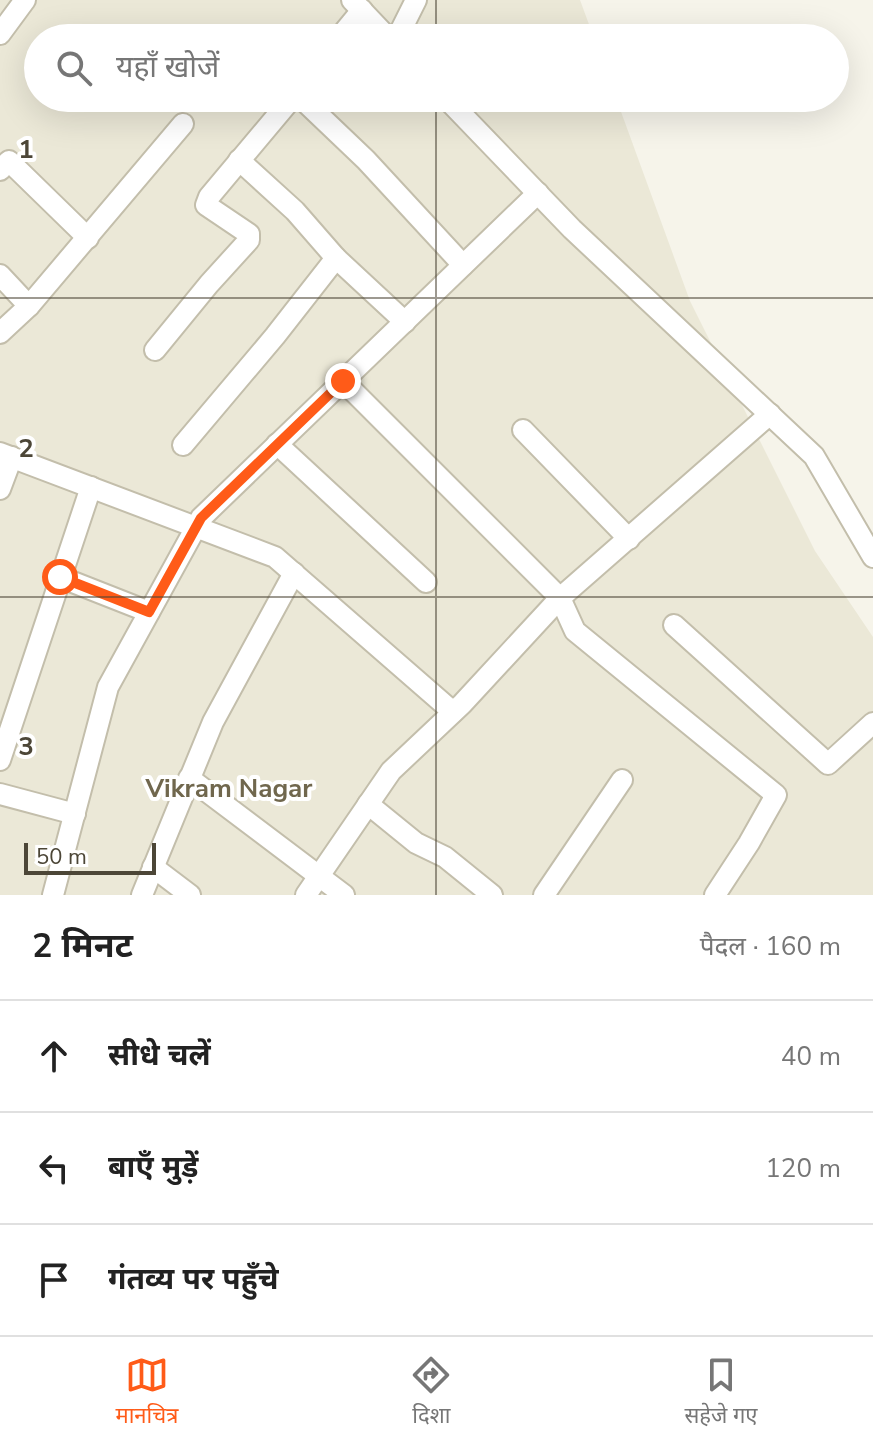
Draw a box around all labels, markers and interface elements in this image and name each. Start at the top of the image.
search box [24,24,849,112]
icon: search [52,46,96,90]
text: यहाँ खोजें [116,47,219,88]
text: 1 [18,132,34,167]
route end [325,363,361,399]
text: 2 [18,431,34,466]
route start [42,559,78,595]
text: 3 [18,729,34,764]
district label: Vikram Nagar [145,771,313,806]
scale bar [24,839,156,875]
text: 50 m [36,842,87,872]
text: 2 मिनट [32,923,133,969]
text: पैदल · 160 m [700,929,841,964]
icon: ahead [32,1034,76,1078]
text: सीधे चलें [108,1035,211,1076]
text: 40 m [781,1039,841,1074]
icon: left [32,1146,76,1190]
text: बाएँ मुड़ें [108,1147,198,1188]
text: 120 m [765,1151,841,1186]
icon: arrive [32,1258,76,1302]
text: गंतव्य पर पहुँचे [108,1259,278,1300]
tab: मानचित्र [116,1353,178,1432]
tab: दिशा [409,1353,453,1432]
tab: सहेजे गए [684,1353,757,1432]

